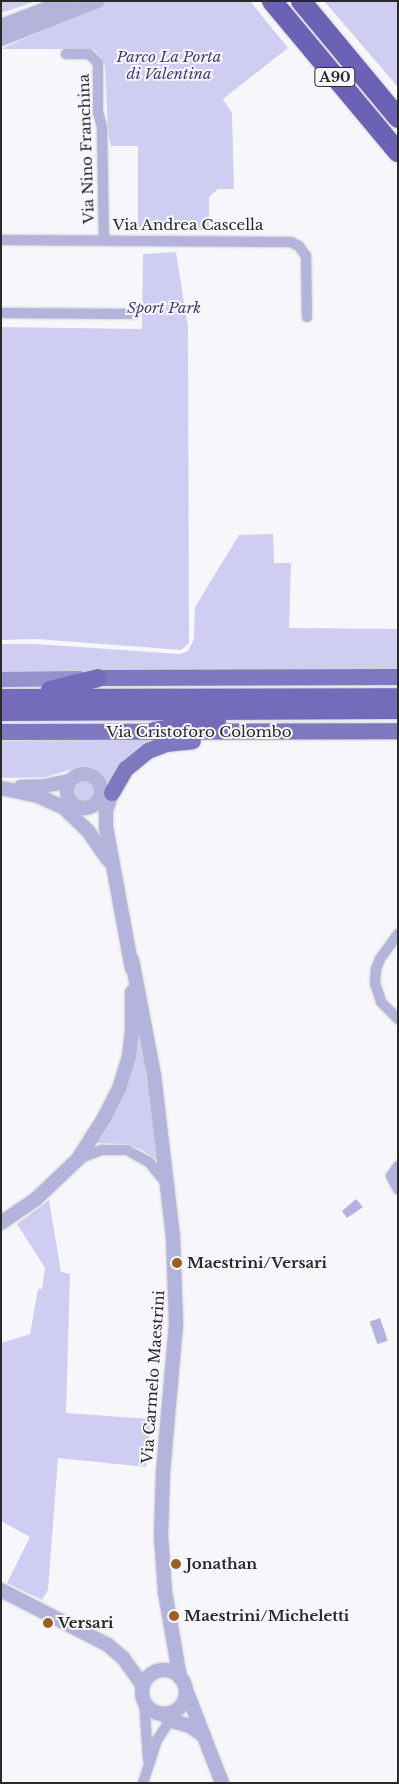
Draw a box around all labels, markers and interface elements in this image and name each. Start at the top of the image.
park label: Parco La Porta di Valentina [116,47,222,82]
road number: A90 [314,66,356,88]
street label: Via Nino Franchina [74,74,98,224]
street label: Via Andrea Cascella [112,216,264,234]
park label: Sport Park [127,299,201,317]
street label: Via Cristoforo Colombo [106,723,292,741]
place label: Maestrini/Versari [187,1254,327,1272]
marker: Maestrini/Versari [171,1257,183,1269]
street label: Via Carmelo Maestrini [138,1290,168,1464]
place label: Jonathan [186,1555,257,1573]
marker: Jonathan [170,1558,182,1570]
place label: Maestrini/Micheletti [184,1607,349,1625]
marker: Maestrini/Micheletti [168,1610,180,1622]
place label: Versari [58,1614,114,1632]
marker: Versari [42,1617,54,1629]

